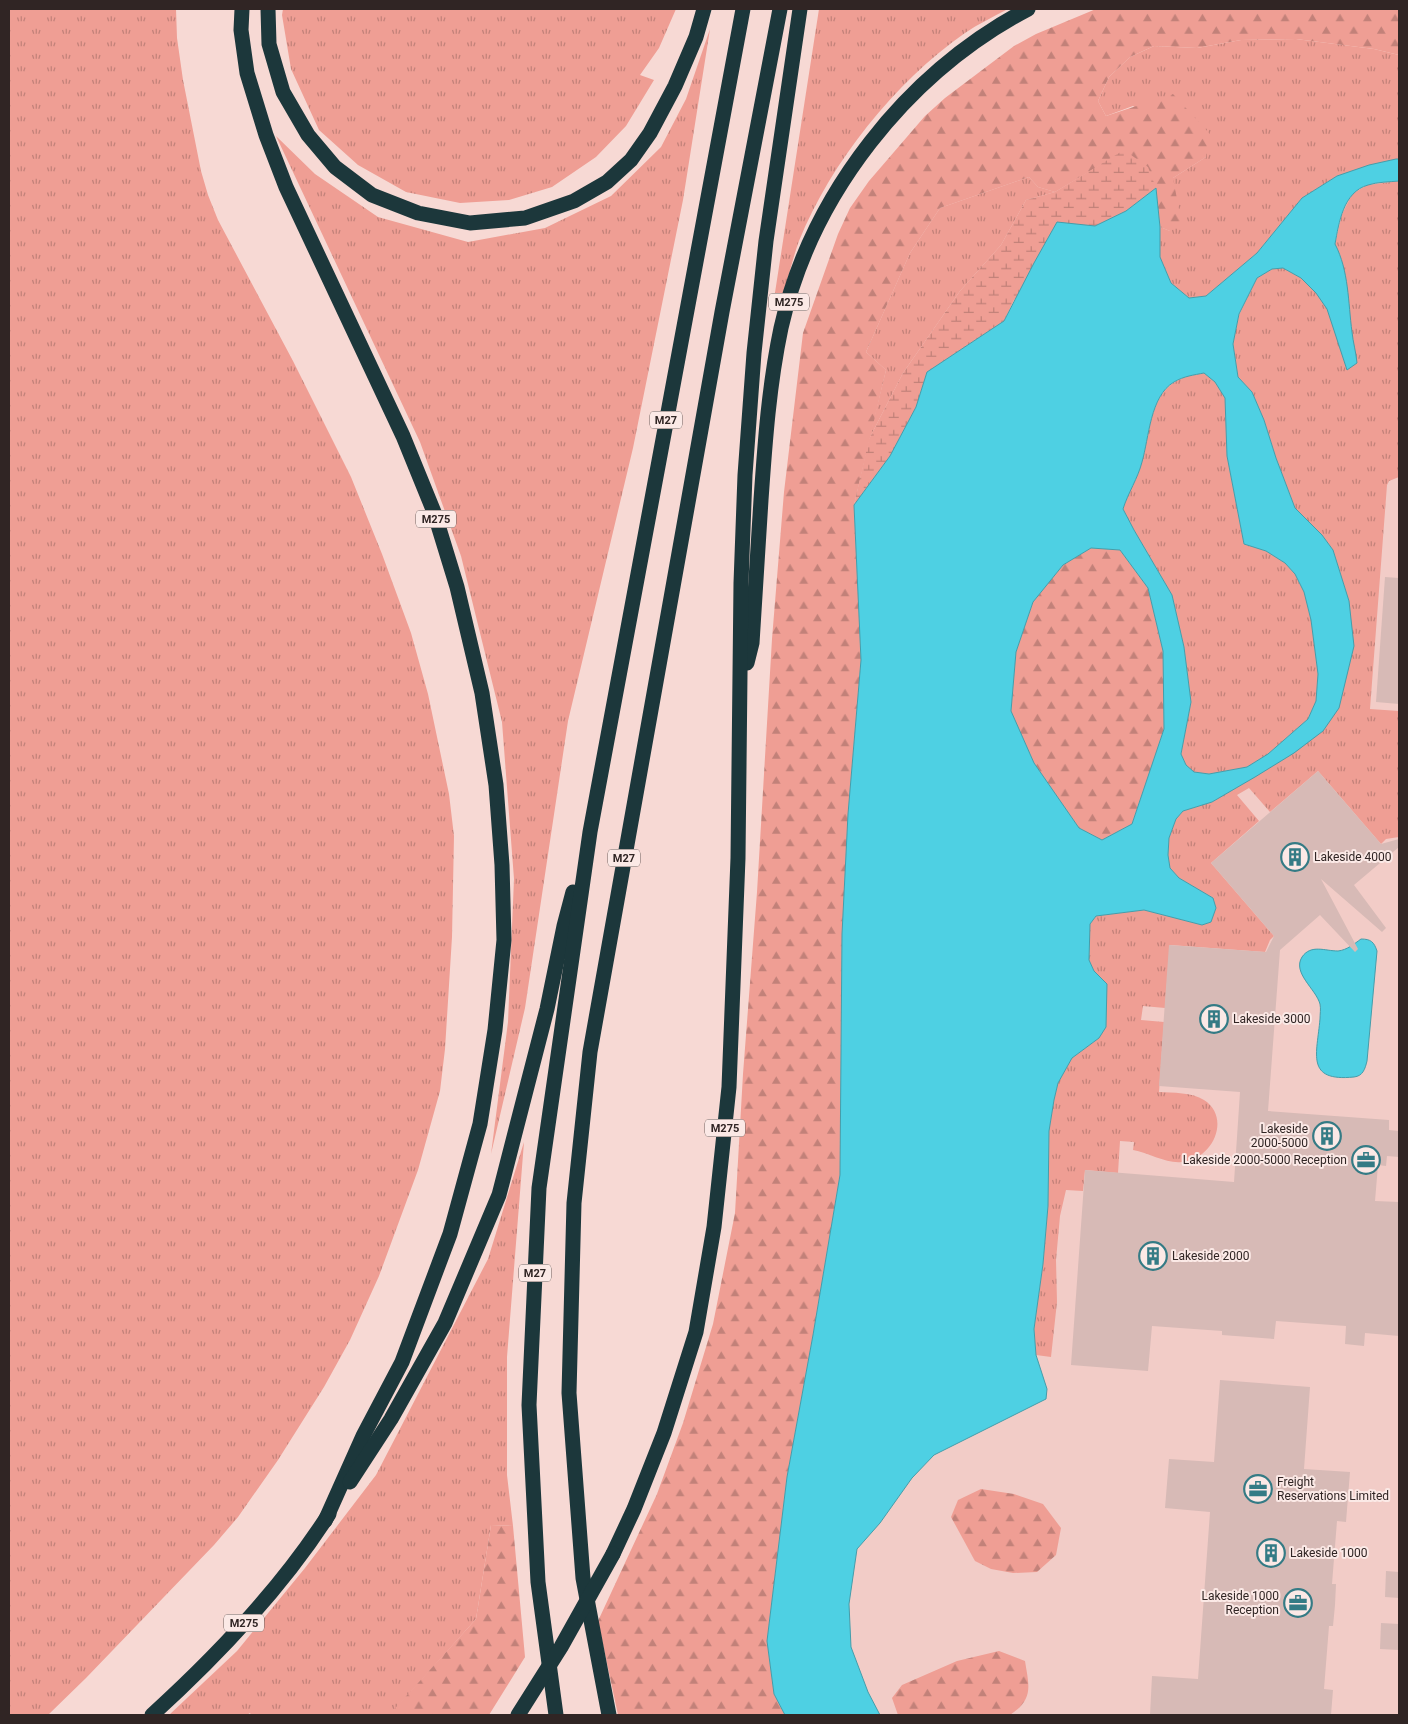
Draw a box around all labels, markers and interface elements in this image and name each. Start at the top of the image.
road number: M275 [769,294,809,310]
road number: M27 [650,412,682,428]
road number: M275 [416,510,456,528]
building icon: Lakeside 4000 [1280,842,1310,872]
road number: M27 [608,850,640,866]
place label: Lakeside 4000 [1314,850,1392,864]
building icon: Lakeside 3000 [1199,1004,1229,1034]
place label: Lakeside 3000 [1233,1012,1311,1026]
road number: M275 [705,1120,745,1136]
building icon: Lakeside 2000-5000 [1312,1121,1342,1151]
place label: Lakeside 2000-5000 [1251,1122,1308,1150]
office icon: Lakeside 2000-5000 Reception [1351,1145,1381,1175]
place label: Lakeside 2000-5000 Reception [1183,1153,1347,1167]
building icon: Lakeside 2000 [1138,1241,1168,1271]
place label: Lakeside 2000 [1172,1249,1250,1263]
road number: M27 [519,1264,551,1282]
office icon: Freight Reservations Limited [1243,1474,1273,1504]
place label: Freight Reservations Limited [1277,1475,1389,1503]
building icon: Lakeside 1000 [1256,1538,1286,1568]
place label: Lakeside 1000 [1290,1546,1368,1560]
office icon: Lakeside 1000 Reception [1283,1588,1313,1618]
place label: Lakeside 1000 Reception [1201,1589,1279,1617]
road number: M275 [224,1615,264,1632]

